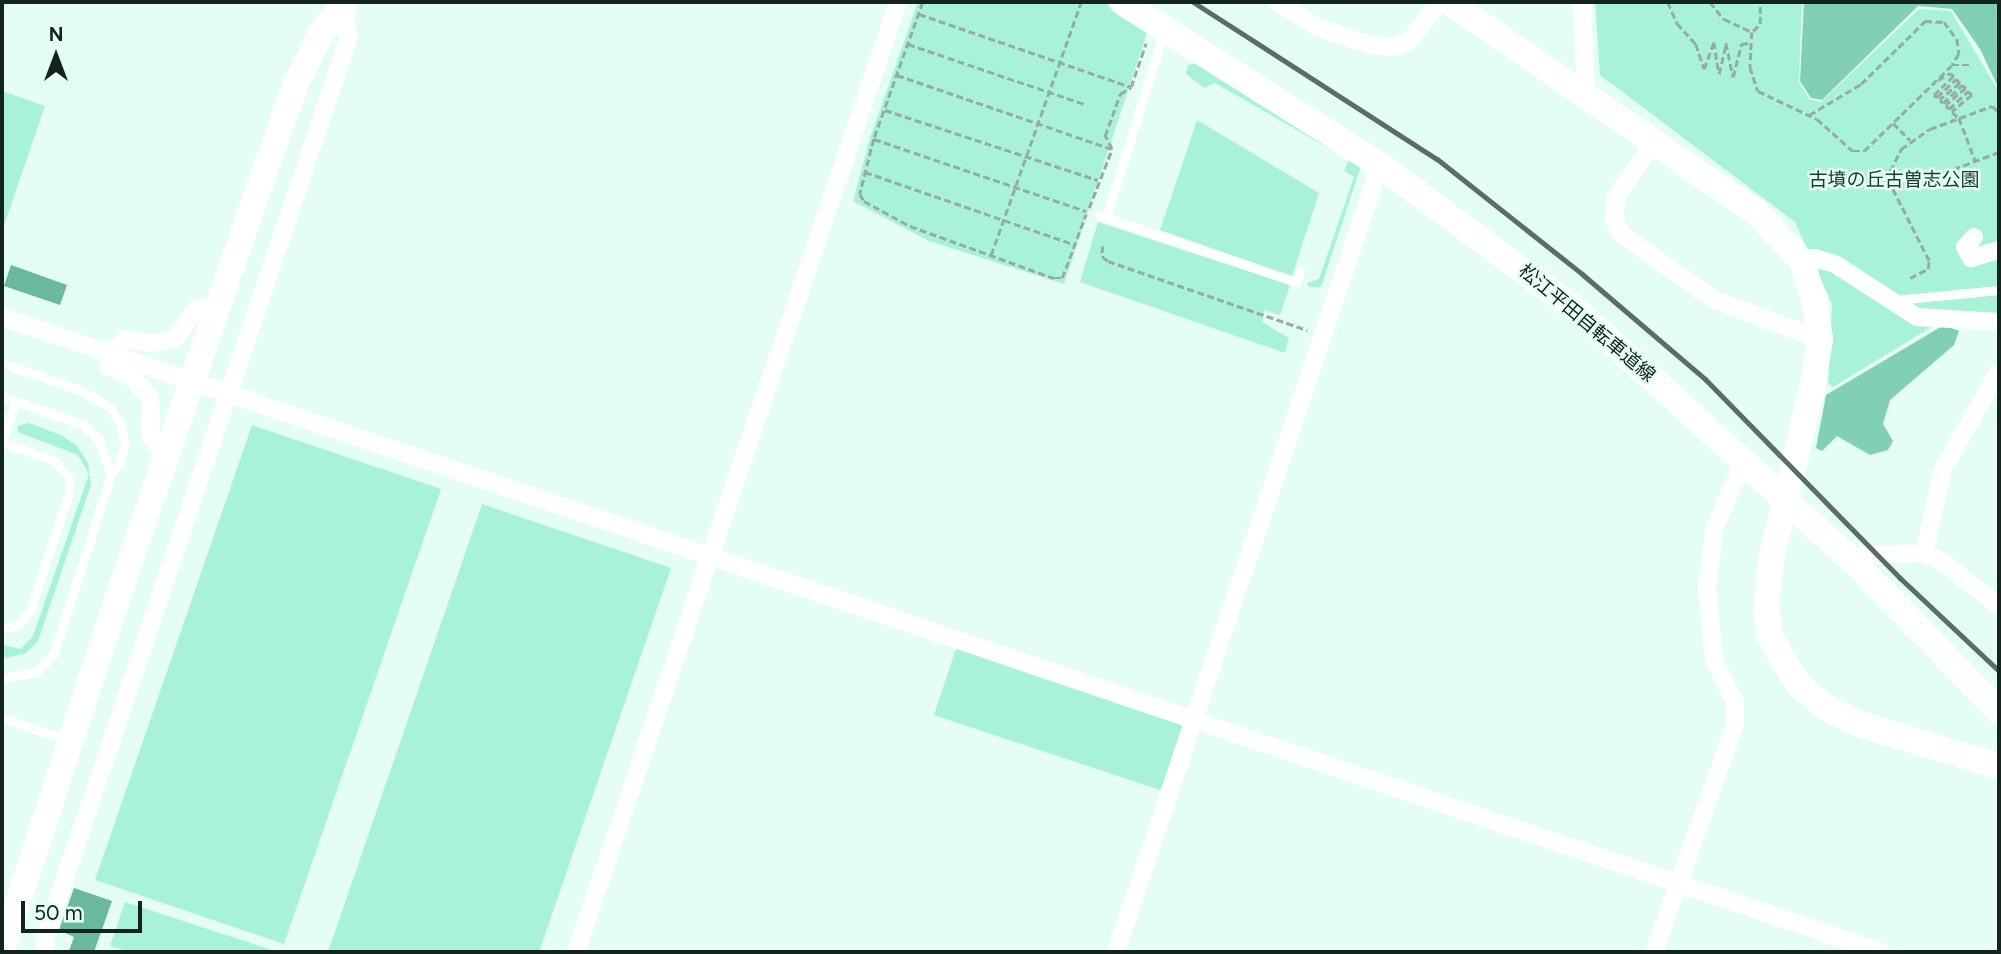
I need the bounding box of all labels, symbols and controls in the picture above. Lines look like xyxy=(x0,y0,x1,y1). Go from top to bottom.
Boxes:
north arrow xyxy=(21,21,91,91)
text: N xyxy=(49,23,63,46)
park label: 古墳の丘古曽志公園 xyxy=(1809,169,1979,191)
street label: 松江平田自転車道線 xyxy=(1514,259,1660,387)
scale bar xyxy=(24,888,145,932)
text: 50 m xyxy=(34,900,83,925)

